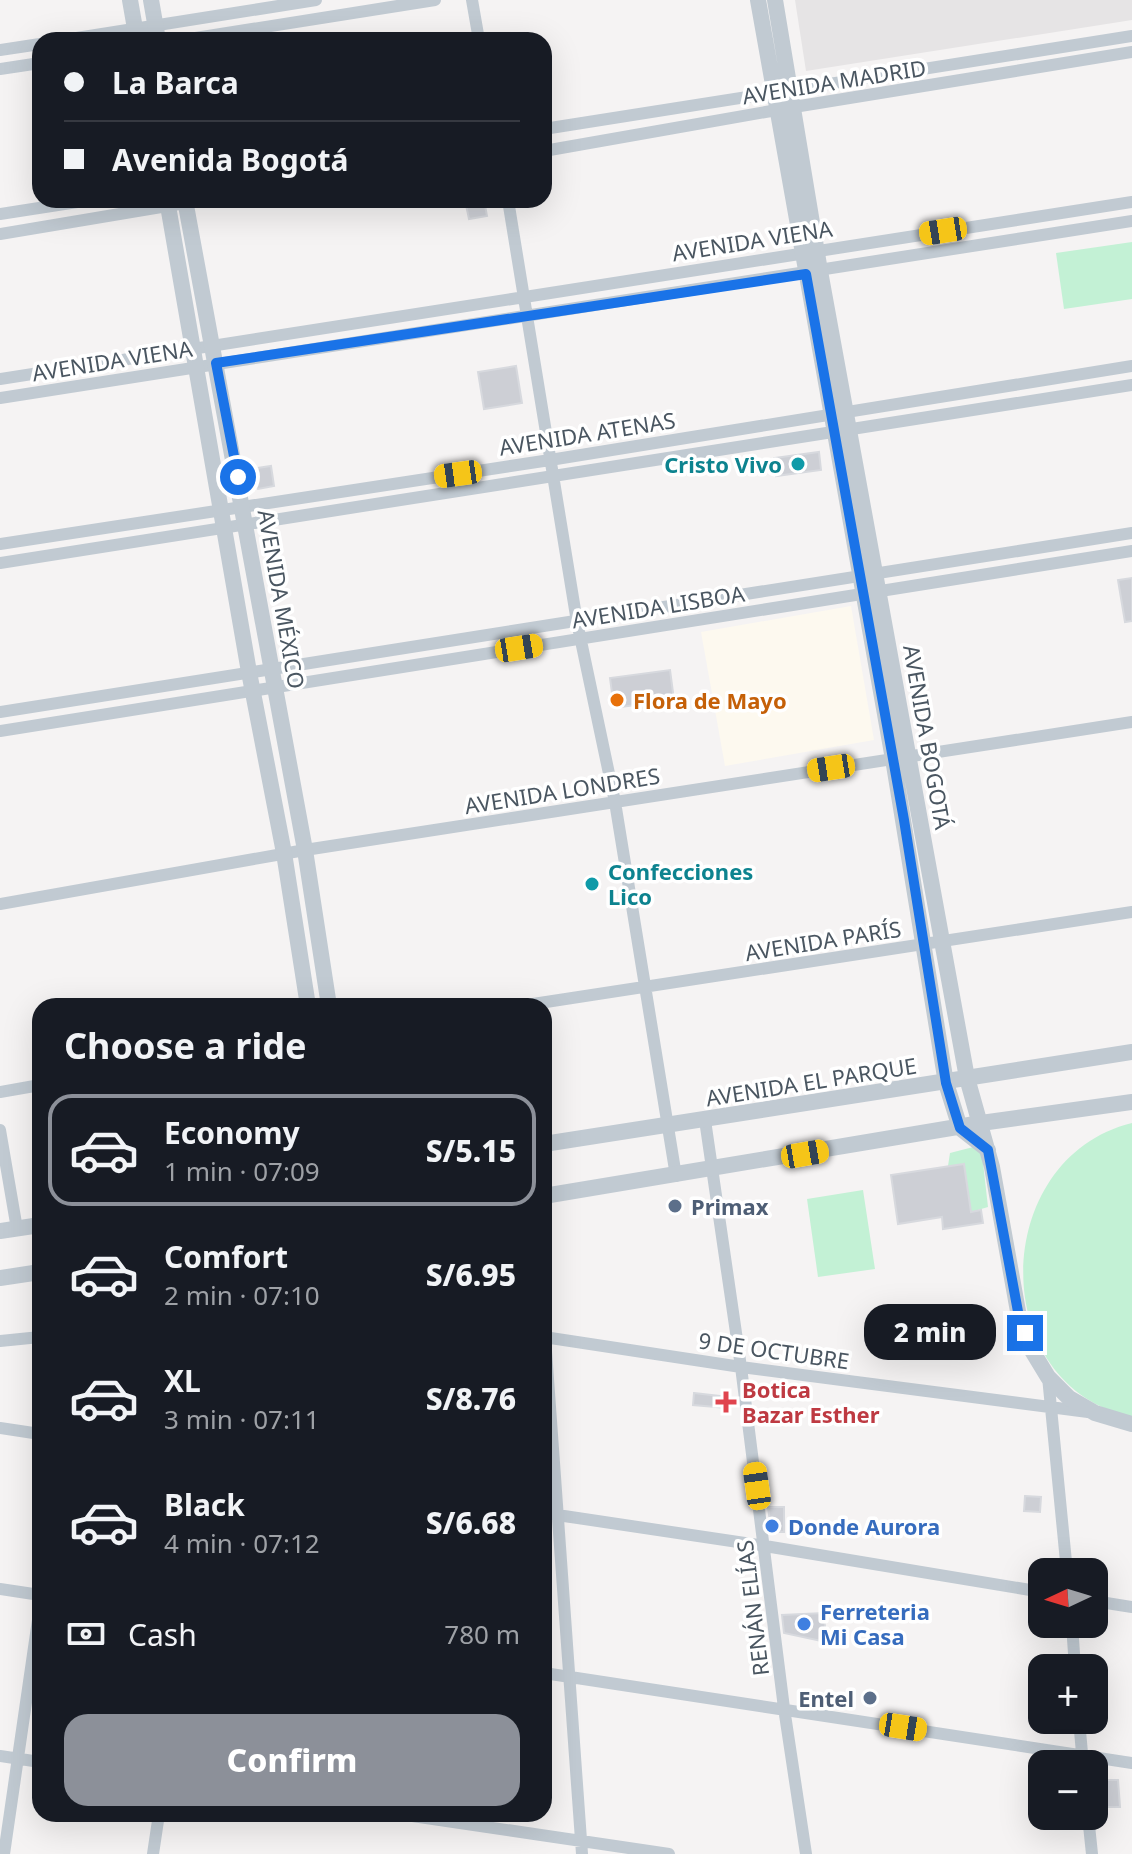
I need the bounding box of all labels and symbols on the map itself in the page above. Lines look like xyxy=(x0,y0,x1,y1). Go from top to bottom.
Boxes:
street label: AVENIDA MADRID xyxy=(740,52,928,110)
street label: AVENIDA VIENA xyxy=(670,212,835,267)
car xyxy=(917,215,969,247)
street label: AVENIDA VIENA xyxy=(30,332,195,387)
street label: AVENIDA ATENAS xyxy=(497,404,677,462)
place label: Cristo Vivo xyxy=(664,449,782,479)
marker: Cristo Vivo xyxy=(789,455,807,473)
route start xyxy=(220,459,256,495)
car xyxy=(433,459,483,489)
street label: AVENIDA MÉXICO xyxy=(251,507,313,691)
street label: AVENIDA LISBOA xyxy=(570,577,747,634)
car xyxy=(493,632,545,664)
street label: AVENIDA BOGOTÁ xyxy=(897,642,959,833)
place label: Flora de Mayo xyxy=(633,685,787,715)
marker: Flora de Mayo xyxy=(608,691,626,709)
car xyxy=(805,752,857,784)
street label: AVENIDA LONDRES xyxy=(462,760,662,820)
place label: Confecciones Lico xyxy=(608,856,753,911)
marker: Confecciones Lico xyxy=(583,875,601,893)
street label: AVENIDA PARÍS xyxy=(743,913,903,967)
street label: AVENIDA EL PARQUE xyxy=(703,1050,919,1112)
car xyxy=(779,1138,831,1170)
place label: Primax xyxy=(691,1191,769,1221)
marker: Primax xyxy=(666,1197,684,1215)
callout: 2 min xyxy=(865,1305,997,1361)
route end xyxy=(1007,1315,1043,1351)
street label: 9 DE OCTUBRE xyxy=(697,1325,851,1375)
place label: Botica Bazar Esther xyxy=(742,1374,880,1429)
marker: Botica Bazar Esther xyxy=(717,1393,735,1411)
car xyxy=(742,1461,772,1511)
place label: Donde Aurora xyxy=(788,1511,940,1541)
marker: Donde Aurora xyxy=(763,1517,781,1535)
street label: RENÁN ELÍAS xyxy=(729,1538,775,1678)
north arrow xyxy=(1028,1558,1108,1638)
place label: Ferreteria Mi Casa xyxy=(820,1596,930,1651)
marker: Ferreteria Mi Casa xyxy=(795,1615,813,1633)
place label: Entel xyxy=(798,1683,854,1713)
marker: Entel xyxy=(861,1689,879,1707)
car xyxy=(877,1711,929,1743)

